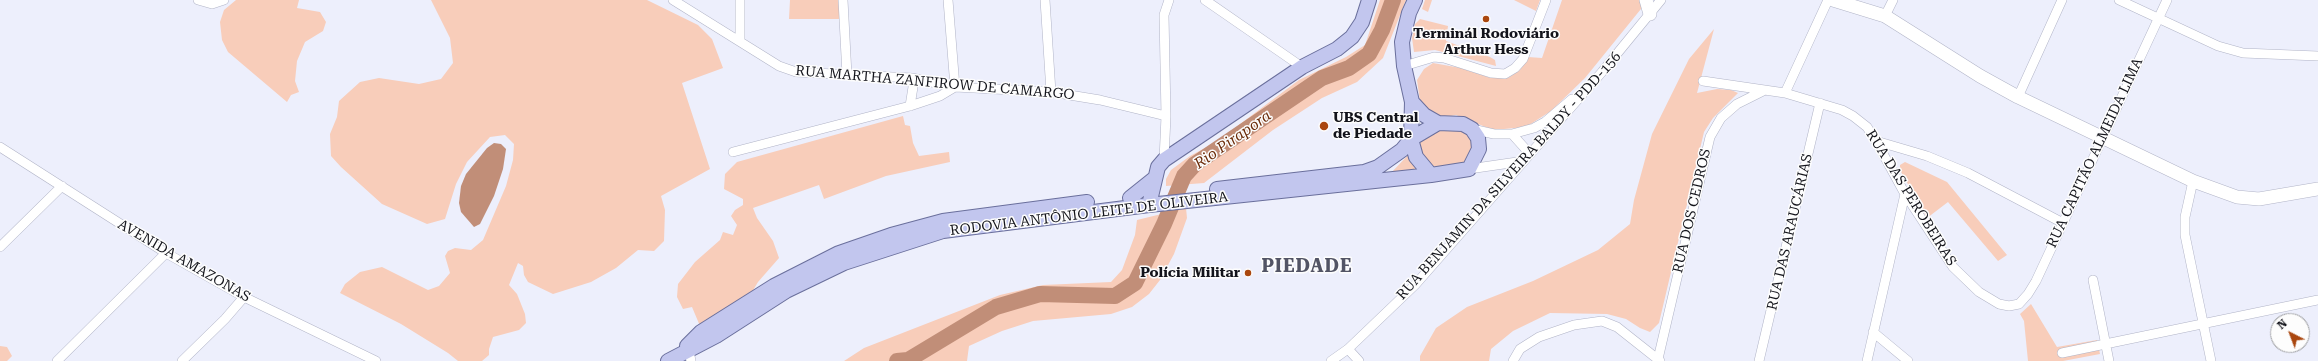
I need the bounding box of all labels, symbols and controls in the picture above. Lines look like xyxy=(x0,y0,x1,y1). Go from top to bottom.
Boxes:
marker: Terminál Rodoviário Arthur Hess xyxy=(1481,14,1491,24)
place label: Terminál Rodoviário Arthur Hess xyxy=(1413,26,1559,58)
street label: RUA BENJAMIN DA SILVEIRA BALDY - PDD-156 xyxy=(1393,49,1625,303)
street label: RUA CAPITÃO ALMEIDA LIMA xyxy=(2044,55,2146,251)
street label: RUA MARTHA ZANFIROW DE CAMARGO xyxy=(795,62,1075,104)
water label: Rio Pirapora xyxy=(1191,107,1275,173)
place label: UBS Central de Piedade xyxy=(1333,110,1418,142)
marker: UBS Central de Piedade xyxy=(1318,120,1330,132)
street label: RUA DAS PEROBEIRAS xyxy=(1862,127,1960,269)
street label: RUA DOS CEDROS xyxy=(1670,147,1714,275)
street label: RUA DAS ARAUCÁRIAS xyxy=(1764,152,1816,312)
street label: RODOVIA ANTÔNIO LEITE DE OLIVEIRA xyxy=(949,189,1229,239)
street label: AVENIDA AMAZONAS xyxy=(115,216,253,306)
district label: PIEDADE xyxy=(1261,256,1353,278)
place label: Polícia Militar xyxy=(1140,265,1240,281)
marker: Polícia Militar xyxy=(1243,268,1253,278)
north arrow xyxy=(2270,313,2310,353)
text: N xyxy=(2275,317,2290,332)

